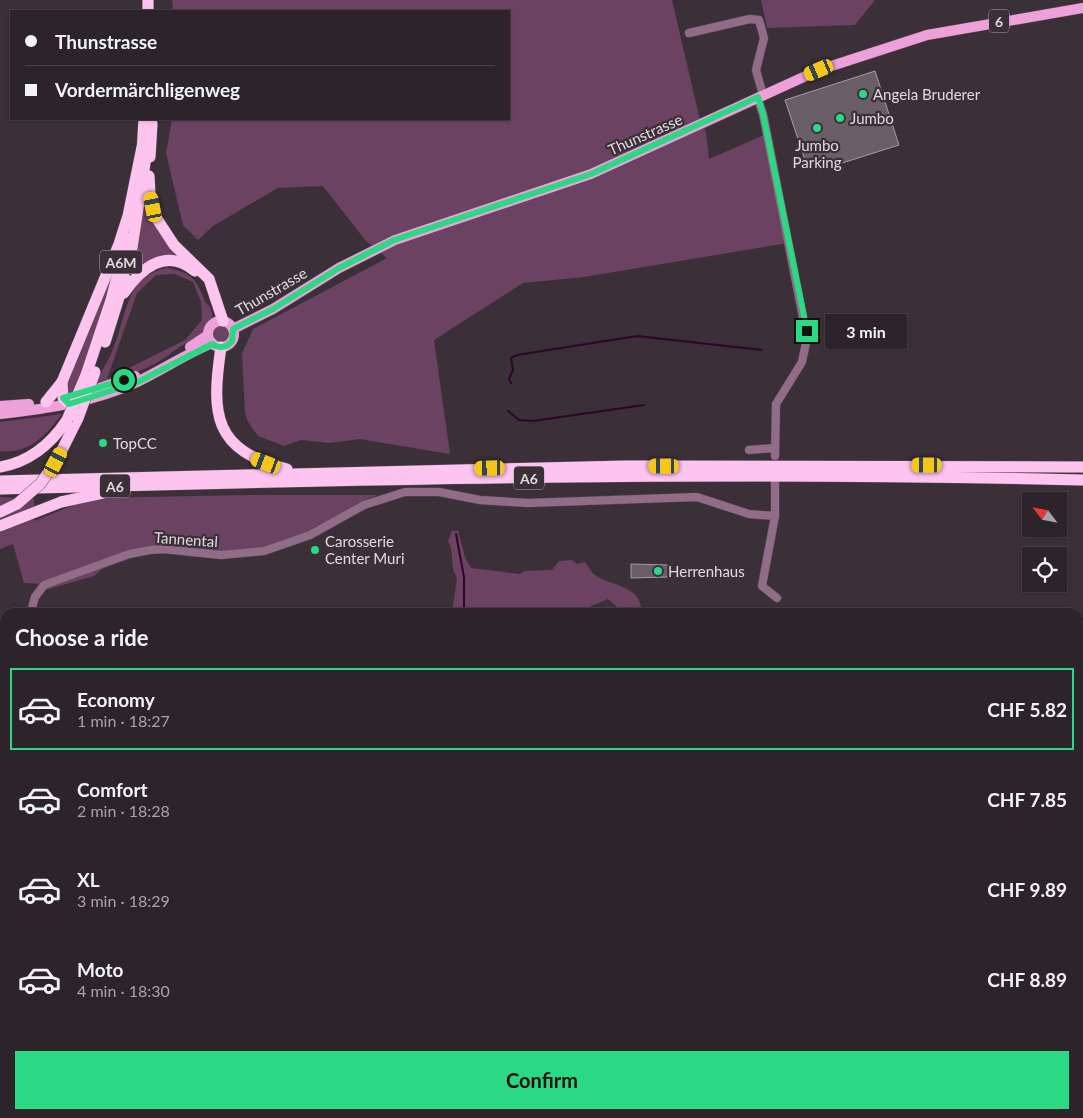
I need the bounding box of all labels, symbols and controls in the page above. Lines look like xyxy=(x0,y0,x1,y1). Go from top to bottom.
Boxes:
road number: 6 xyxy=(989,10,1009,32)
text: Thunstrasse xyxy=(55,30,157,53)
car xyxy=(802,57,835,83)
text: Vordermärchligenweg xyxy=(55,78,240,101)
place label: Angela Bruderer xyxy=(873,85,981,103)
marker: Angela Bruderer xyxy=(857,88,869,100)
place label: Jumbo xyxy=(850,109,894,127)
street label: Thunstrasse xyxy=(605,110,685,158)
marker: Jumbo xyxy=(834,112,846,124)
marker: Jumbo Parking xyxy=(811,122,823,134)
place label: Jumbo Parking xyxy=(792,136,842,171)
car xyxy=(142,191,163,223)
road number: A6M xyxy=(100,250,142,274)
street label: Thunstrasse xyxy=(232,263,310,319)
callout: 3 min xyxy=(824,314,907,348)
route end xyxy=(796,320,818,342)
text: 3 min xyxy=(846,322,886,341)
route start xyxy=(113,369,135,391)
place label: TopCC xyxy=(113,434,157,452)
marker: TopCC xyxy=(97,437,109,449)
car xyxy=(42,445,69,479)
car xyxy=(249,451,282,475)
car xyxy=(912,458,942,473)
car xyxy=(649,459,679,474)
car xyxy=(474,460,505,476)
road number: A6 xyxy=(514,466,544,489)
road number: A6 xyxy=(100,474,130,498)
north arrow xyxy=(1022,492,1068,538)
map controls xyxy=(1022,492,1067,592)
street label: Tannental xyxy=(153,528,219,550)
place label: Carosserie Center Muri xyxy=(325,532,405,567)
marker: Carosserie Center Muri xyxy=(309,544,321,556)
button: locate xyxy=(1022,547,1067,592)
place label: Herrenhaus xyxy=(668,562,745,580)
marker: Herrenhaus xyxy=(652,565,664,577)
text: Choose a ride xyxy=(15,624,149,651)
icon: car xyxy=(17,687,62,732)
text: Economy xyxy=(77,688,155,711)
text: CHF 5.82 xyxy=(987,698,1067,721)
text: 1 min · 18:27 xyxy=(77,711,170,730)
icon: car xyxy=(17,777,62,822)
text: Comfort xyxy=(77,778,148,801)
text: CHF 7.85 xyxy=(987,788,1067,811)
text: 2 min · 18:28 xyxy=(77,801,170,820)
icon: car xyxy=(17,867,62,912)
text: XL xyxy=(77,868,100,891)
text: CHF 9.89 xyxy=(987,878,1067,901)
text: 3 min · 18:29 xyxy=(77,891,170,910)
icon: car xyxy=(17,957,62,1002)
text: Moto xyxy=(77,958,123,981)
text: CHF 8.89 xyxy=(987,968,1067,991)
text: 4 min · 18:30 xyxy=(77,981,170,1000)
button: Confirm xyxy=(15,1051,1069,1109)

